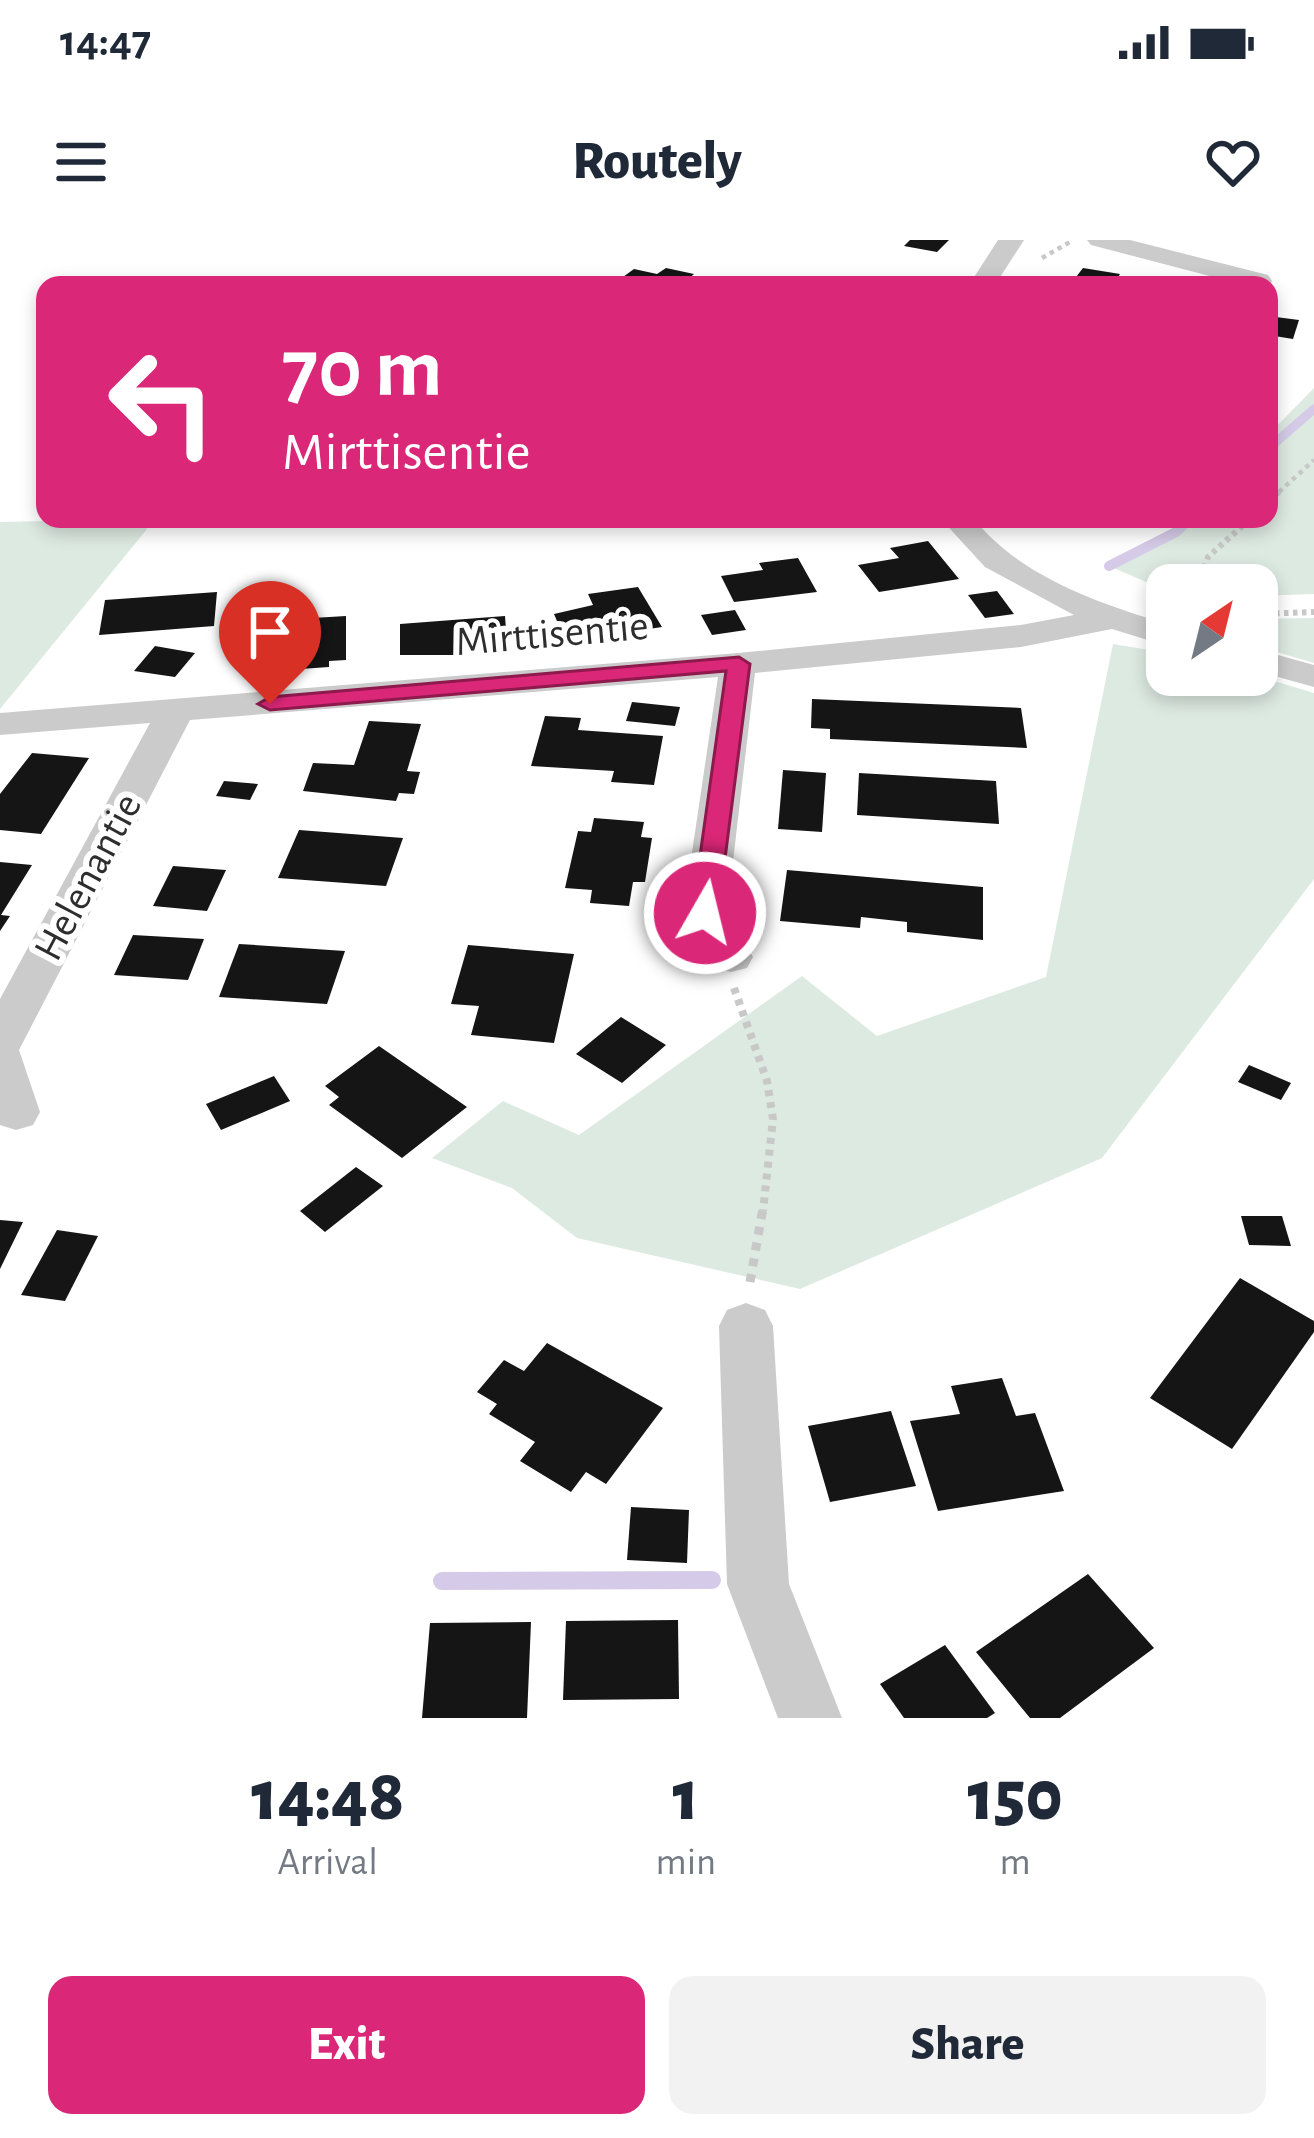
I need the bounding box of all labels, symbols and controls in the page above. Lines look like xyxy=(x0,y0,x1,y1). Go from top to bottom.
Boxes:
text: 14:47 xyxy=(60,19,151,64)
icon: menu xyxy=(48,129,114,195)
icon: heart xyxy=(1200,129,1266,195)
text: Routely xyxy=(572,135,742,189)
icon: left xyxy=(84,324,240,480)
text: 70 m xyxy=(282,328,443,412)
text: Mirttisentie xyxy=(282,426,531,480)
north arrow xyxy=(1146,564,1278,696)
map controls xyxy=(1146,564,1278,696)
pin xyxy=(219,581,321,704)
icon: arrive xyxy=(237,599,303,665)
street label: Mirttisentie xyxy=(454,605,650,663)
street label: Helenantie xyxy=(27,787,149,967)
position arrow xyxy=(642,850,768,976)
text: 14:48 xyxy=(251,1761,404,1833)
text: 1 xyxy=(673,1761,699,1833)
text: 150 xyxy=(967,1761,1063,1833)
text: Arrival xyxy=(278,1843,378,1882)
text: min xyxy=(655,1843,716,1882)
text: m xyxy=(1000,1843,1031,1882)
button: Exit xyxy=(48,1976,645,2114)
button: Share xyxy=(669,1976,1266,2114)

